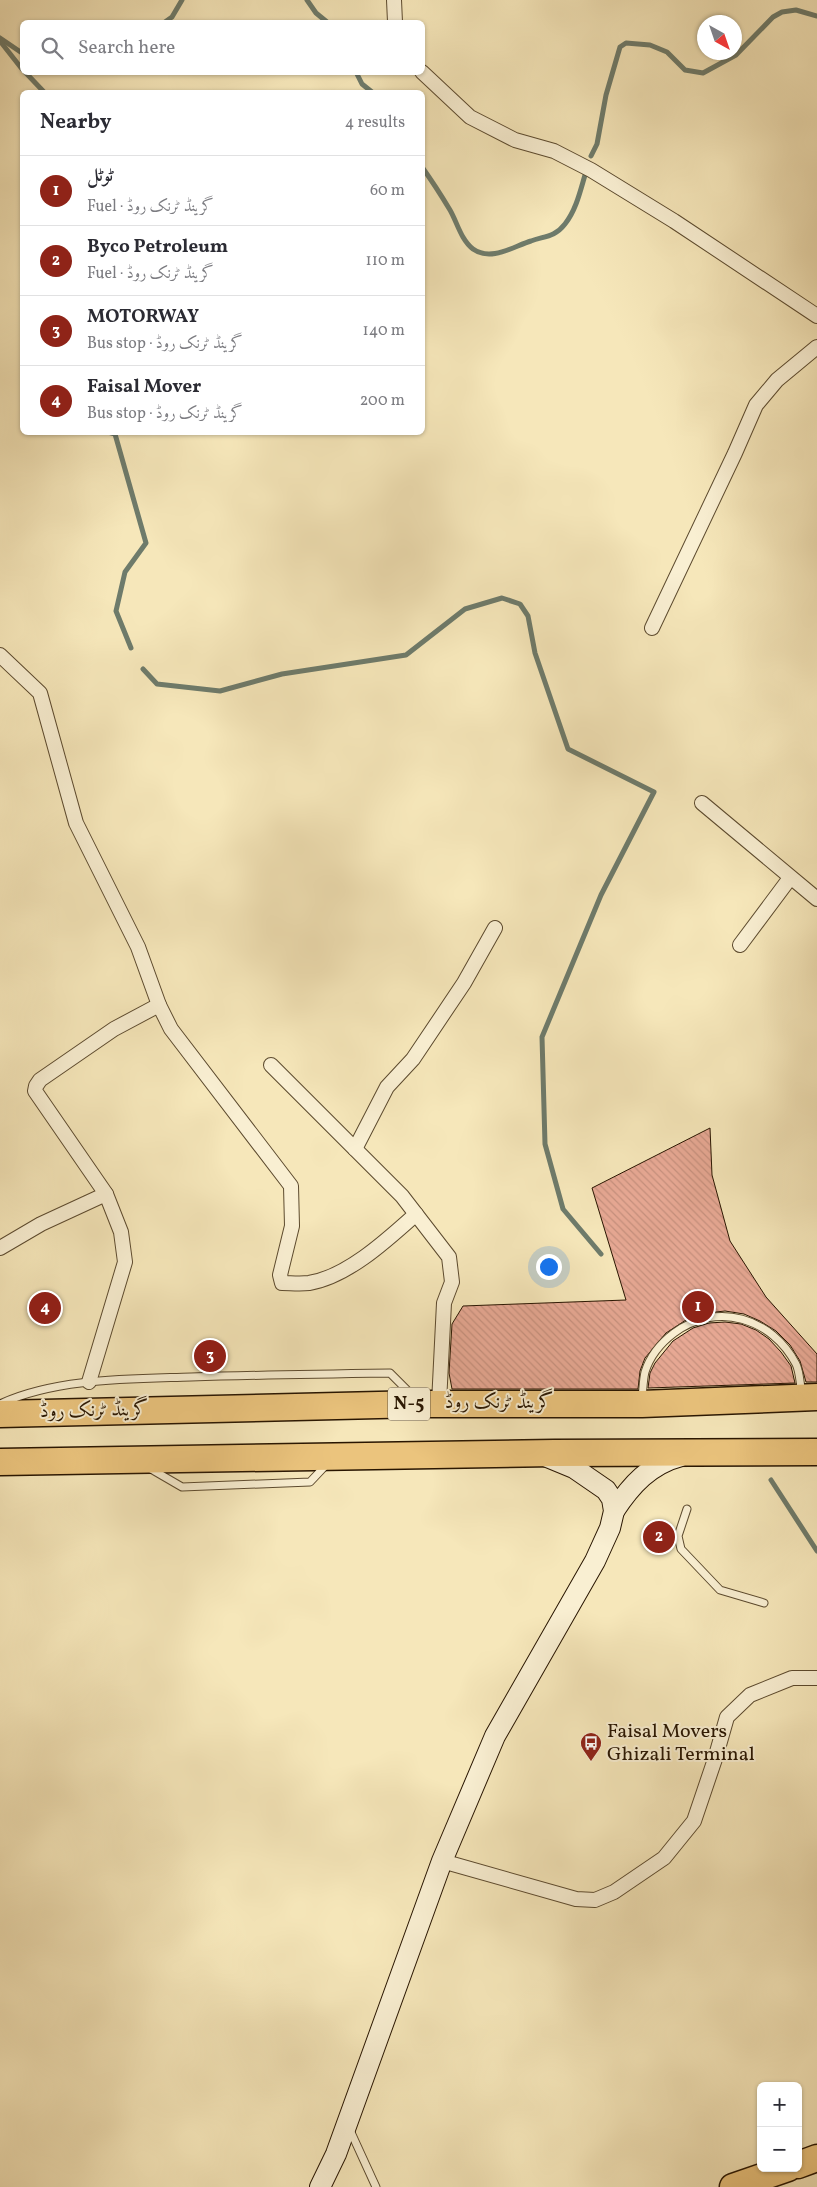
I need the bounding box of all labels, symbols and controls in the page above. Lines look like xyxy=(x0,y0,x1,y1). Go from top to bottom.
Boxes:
north arrow xyxy=(697,15,742,60)
search box xyxy=(20,20,425,75)
icon: search xyxy=(38,34,66,62)
text: Search here xyxy=(78,35,175,61)
text: Nearby xyxy=(40,108,111,137)
text: 4 results xyxy=(345,112,405,134)
text: ٹوٹل xyxy=(87,163,113,189)
text: 1 xyxy=(53,180,59,202)
text: 60 m xyxy=(370,180,405,202)
text: Fuel · گرینڈ ٹرنک روڈ xyxy=(87,196,214,218)
text: Byco Petroleum xyxy=(87,234,228,260)
text: 2 xyxy=(52,250,60,272)
text: 110 m xyxy=(366,250,405,272)
text: Fuel · گرینڈ ٹرنک روڈ xyxy=(87,263,214,285)
text: MOTORWAY xyxy=(87,304,199,330)
text: 3 xyxy=(52,320,60,342)
text: 140 m xyxy=(363,320,405,342)
text: Bus stop · گرینڈ ٹرنک روڈ xyxy=(87,333,243,355)
text: Faisal Mover xyxy=(87,374,201,400)
text: 4 xyxy=(51,390,61,412)
text: 200 m xyxy=(360,390,405,412)
text: Bus stop · گرینڈ ٹرنک روڈ xyxy=(87,403,243,425)
your location xyxy=(536,1254,562,1280)
pin: 1 xyxy=(682,1288,714,1326)
pin: 4 xyxy=(29,1289,61,1327)
pin: 3 xyxy=(194,1337,226,1375)
road number: N-5 xyxy=(388,1388,430,1420)
street label: گرینڈ ٹرنک روڈ xyxy=(445,1388,553,1417)
street label: گرینڈ ٹرنک روڈ xyxy=(39,1395,149,1426)
pin: 2 xyxy=(643,1518,675,1556)
place label: Faisal Movers Ghizali Terminal xyxy=(607,1718,755,1769)
bus stop icon: Faisal Movers Ghizali Terminal xyxy=(579,1731,603,1762)
map controls xyxy=(757,2082,802,2172)
button: + xyxy=(757,2082,802,2127)
button: − xyxy=(757,2127,802,2172)

